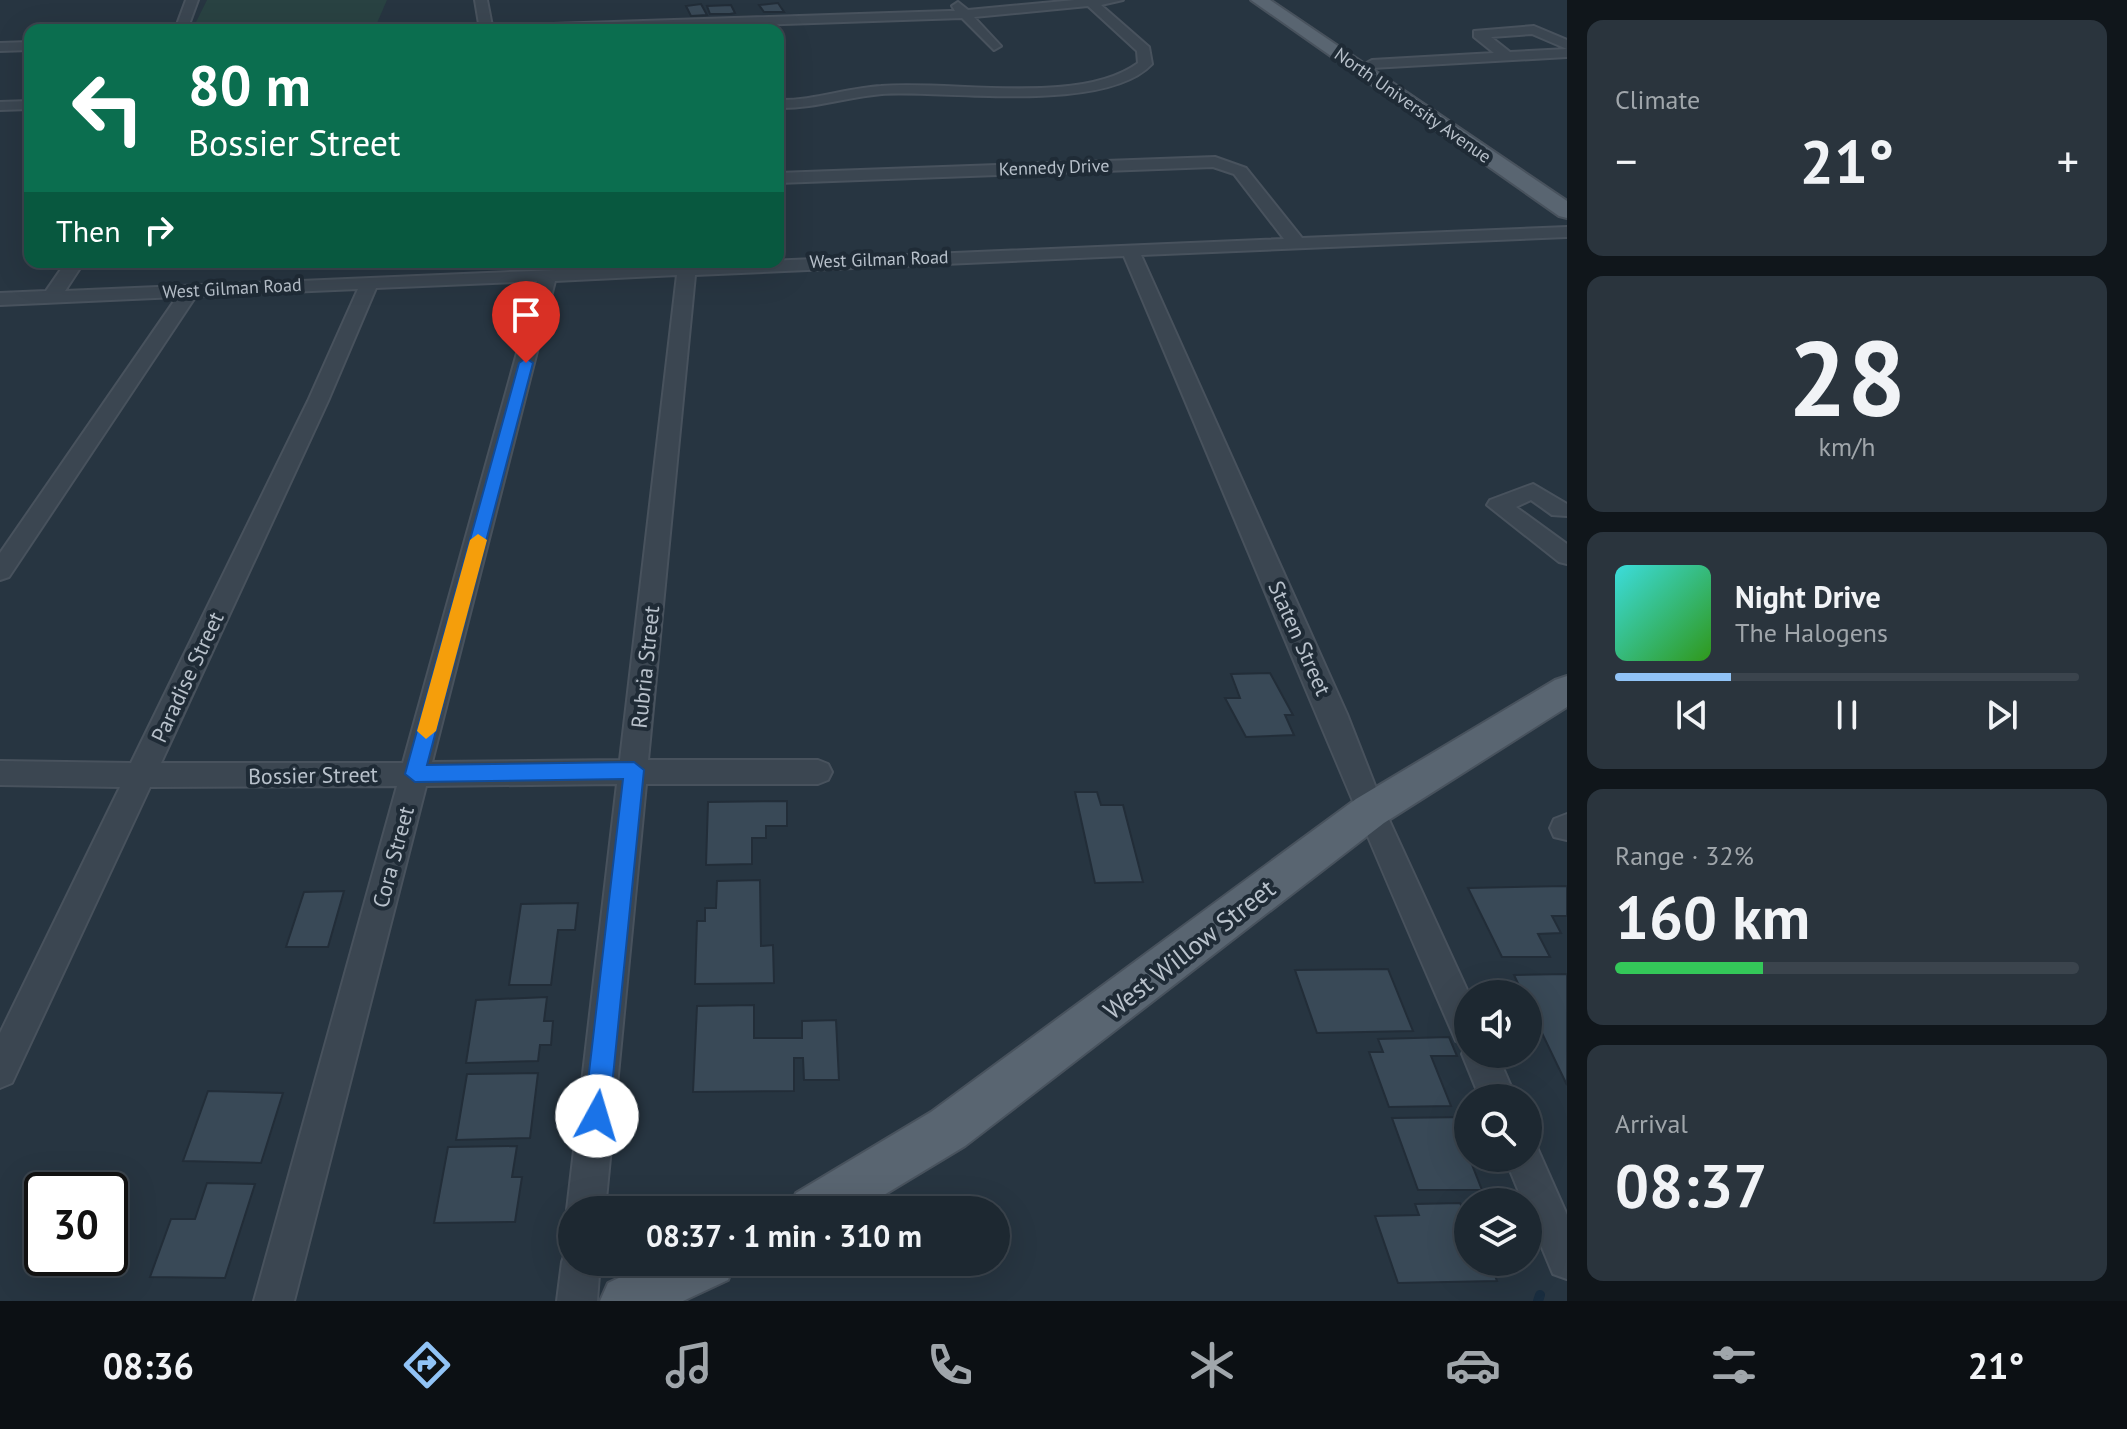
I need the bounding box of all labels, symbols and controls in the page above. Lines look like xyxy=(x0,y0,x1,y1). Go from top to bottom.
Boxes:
street label: North University Avenue xyxy=(1330,42,1496,168)
text: 80 m xyxy=(188,49,311,121)
icon: left xyxy=(56,56,160,160)
text: Climate xyxy=(1615,83,1700,116)
text: Bossier Street xyxy=(188,119,400,166)
text: 21° xyxy=(1800,122,1894,200)
text: − xyxy=(1615,132,1637,189)
text: + xyxy=(2057,132,2079,189)
street label: Kennedy Drive xyxy=(998,154,1110,180)
icon: right xyxy=(137,208,181,252)
text: Then xyxy=(56,211,121,250)
street label: West Gilman Road xyxy=(809,245,949,273)
street label: West Gilman Road xyxy=(162,273,302,303)
pin xyxy=(492,281,560,363)
icon: arrive xyxy=(504,293,548,337)
text: 28 xyxy=(1788,310,1906,445)
text: km/h xyxy=(1819,430,1876,463)
street label: Staten Street xyxy=(1262,576,1338,700)
text: Night Drive xyxy=(1735,577,1881,616)
street label: Rubria Street xyxy=(625,604,665,730)
street label: Paradise Street xyxy=(145,607,230,747)
text: The Halogens xyxy=(1735,616,1888,649)
icon: previous xyxy=(1670,693,1714,737)
icon: pause xyxy=(1825,693,1869,737)
icon: next xyxy=(1980,693,2024,737)
street label: Bossier Street xyxy=(248,760,379,790)
street label: Cora Street xyxy=(366,803,420,911)
text: Range · 32% xyxy=(1615,839,1754,872)
street label: West Willow Street xyxy=(1096,872,1282,1026)
text: 160 km xyxy=(1615,878,1810,956)
map controls xyxy=(1454,980,1542,1276)
button: sound xyxy=(1454,980,1542,1068)
position arrow xyxy=(555,1074,639,1158)
button: search xyxy=(1454,1084,1542,1172)
text: Arrival xyxy=(1615,1107,1688,1140)
text: 08:37 xyxy=(1615,1146,1767,1224)
speed limit sign: 30 xyxy=(24,1172,128,1276)
button: layers xyxy=(1454,1188,1542,1276)
text: 08:37 · 1 min · 310 m xyxy=(646,1216,922,1255)
icon: directions xyxy=(399,1337,455,1393)
icon: music xyxy=(661,1337,717,1393)
icon: phone xyxy=(922,1337,978,1393)
icon: climate xyxy=(1184,1337,1240,1393)
icon: car xyxy=(1445,1337,1501,1393)
icon: filters xyxy=(1706,1337,1762,1393)
text: 08:36 xyxy=(103,1342,194,1389)
text: 21° xyxy=(1968,1342,2024,1389)

